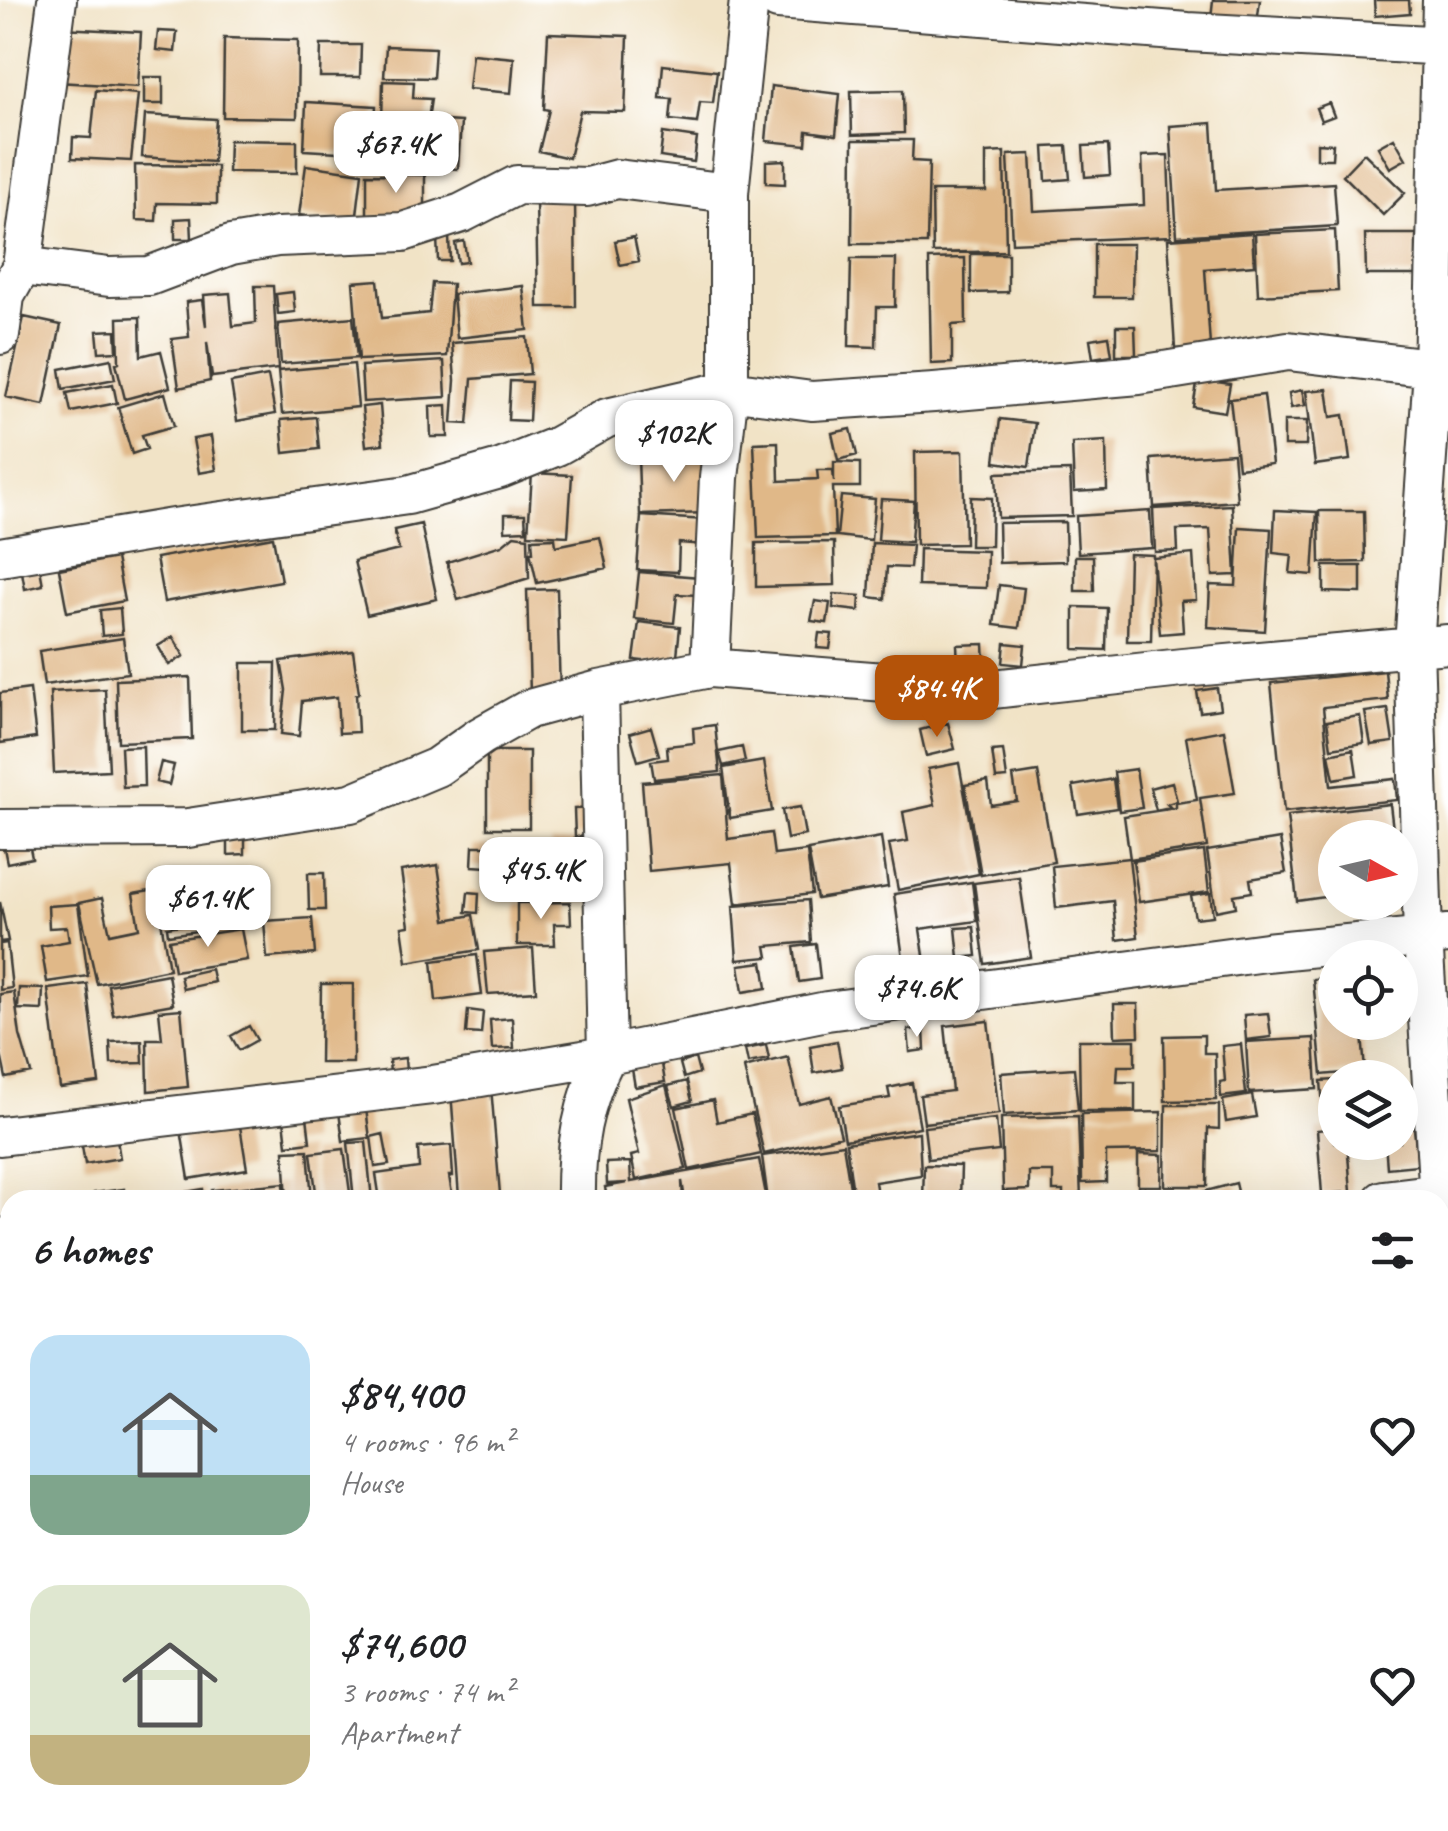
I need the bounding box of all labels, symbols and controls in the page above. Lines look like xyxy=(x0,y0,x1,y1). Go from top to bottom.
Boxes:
pin: $67.4K xyxy=(315,111,477,196)
text: $67.4K xyxy=(356,123,436,164)
pin: $102K xyxy=(604,400,744,485)
text: $102K xyxy=(637,412,711,453)
pin: $84.4K xyxy=(856,655,1018,740)
text: $84.4K xyxy=(897,667,977,708)
north arrow xyxy=(1318,820,1418,920)
map controls xyxy=(1318,820,1418,1160)
pin: $45.4K xyxy=(460,837,622,922)
text: $45.4K xyxy=(501,849,581,890)
pin: $61.4K xyxy=(127,865,289,950)
text: $61.4K xyxy=(168,877,248,918)
button: locate xyxy=(1318,940,1418,1040)
pin: $74.6K xyxy=(836,955,998,1040)
text: $74.6K xyxy=(877,967,957,1008)
button: layers xyxy=(1318,1060,1418,1160)
icon: filters xyxy=(1365,1223,1420,1278)
text: 6 homes xyxy=(30,1224,149,1277)
text: $84,400 xyxy=(340,1368,462,1421)
icon: home xyxy=(110,1375,230,1495)
icon: heart xyxy=(1365,1408,1420,1463)
text: 4 rooms · 96 m² xyxy=(340,1421,513,1462)
text: House xyxy=(340,1462,402,1503)
text: $74,600 xyxy=(340,1618,462,1671)
icon: home xyxy=(110,1625,230,1745)
icon: heart xyxy=(1365,1658,1420,1713)
text: 3 rooms · 74 m² xyxy=(340,1671,513,1712)
text: Apartment xyxy=(340,1712,458,1753)

